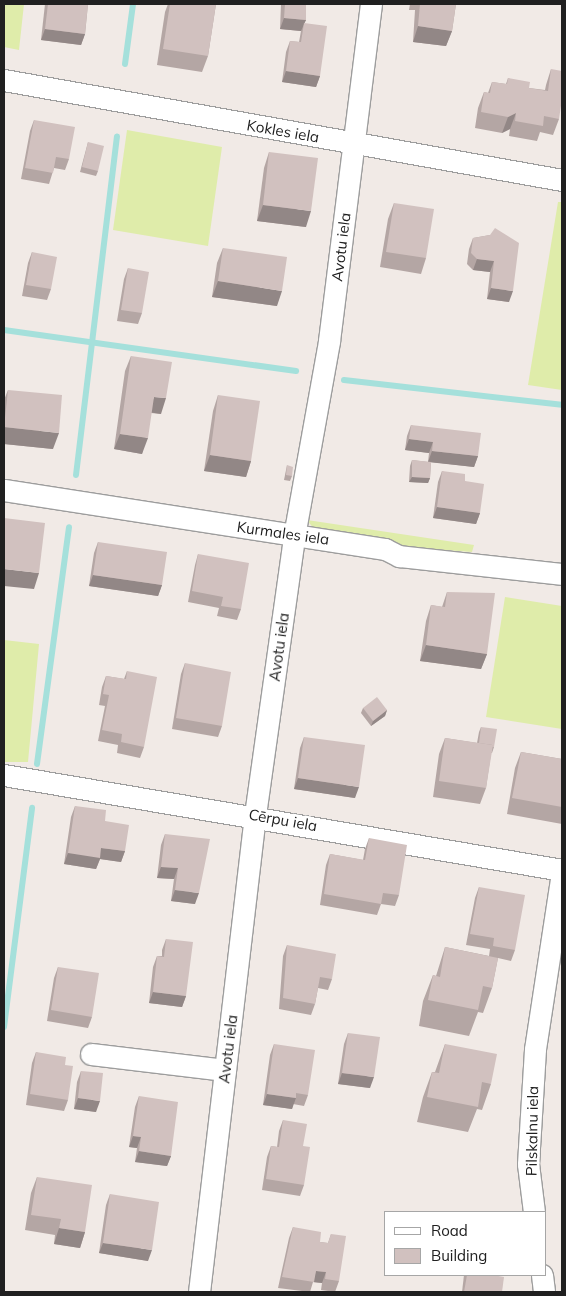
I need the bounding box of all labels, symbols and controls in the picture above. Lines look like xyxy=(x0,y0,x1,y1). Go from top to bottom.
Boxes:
street label: Kokles iela xyxy=(245,116,321,146)
street label: Avotu iela xyxy=(328,212,354,282)
street label: Kurmales iela xyxy=(236,518,330,548)
street label: Avotu iela xyxy=(265,612,293,682)
street label: Cērpu iela xyxy=(247,805,319,835)
street label: Avotu iela xyxy=(215,1014,241,1084)
street label: Pilskalnu iela xyxy=(522,1086,542,1176)
legend xyxy=(384,1211,546,1276)
text: Road xyxy=(431,1221,468,1240)
text: Building xyxy=(431,1246,487,1265)

